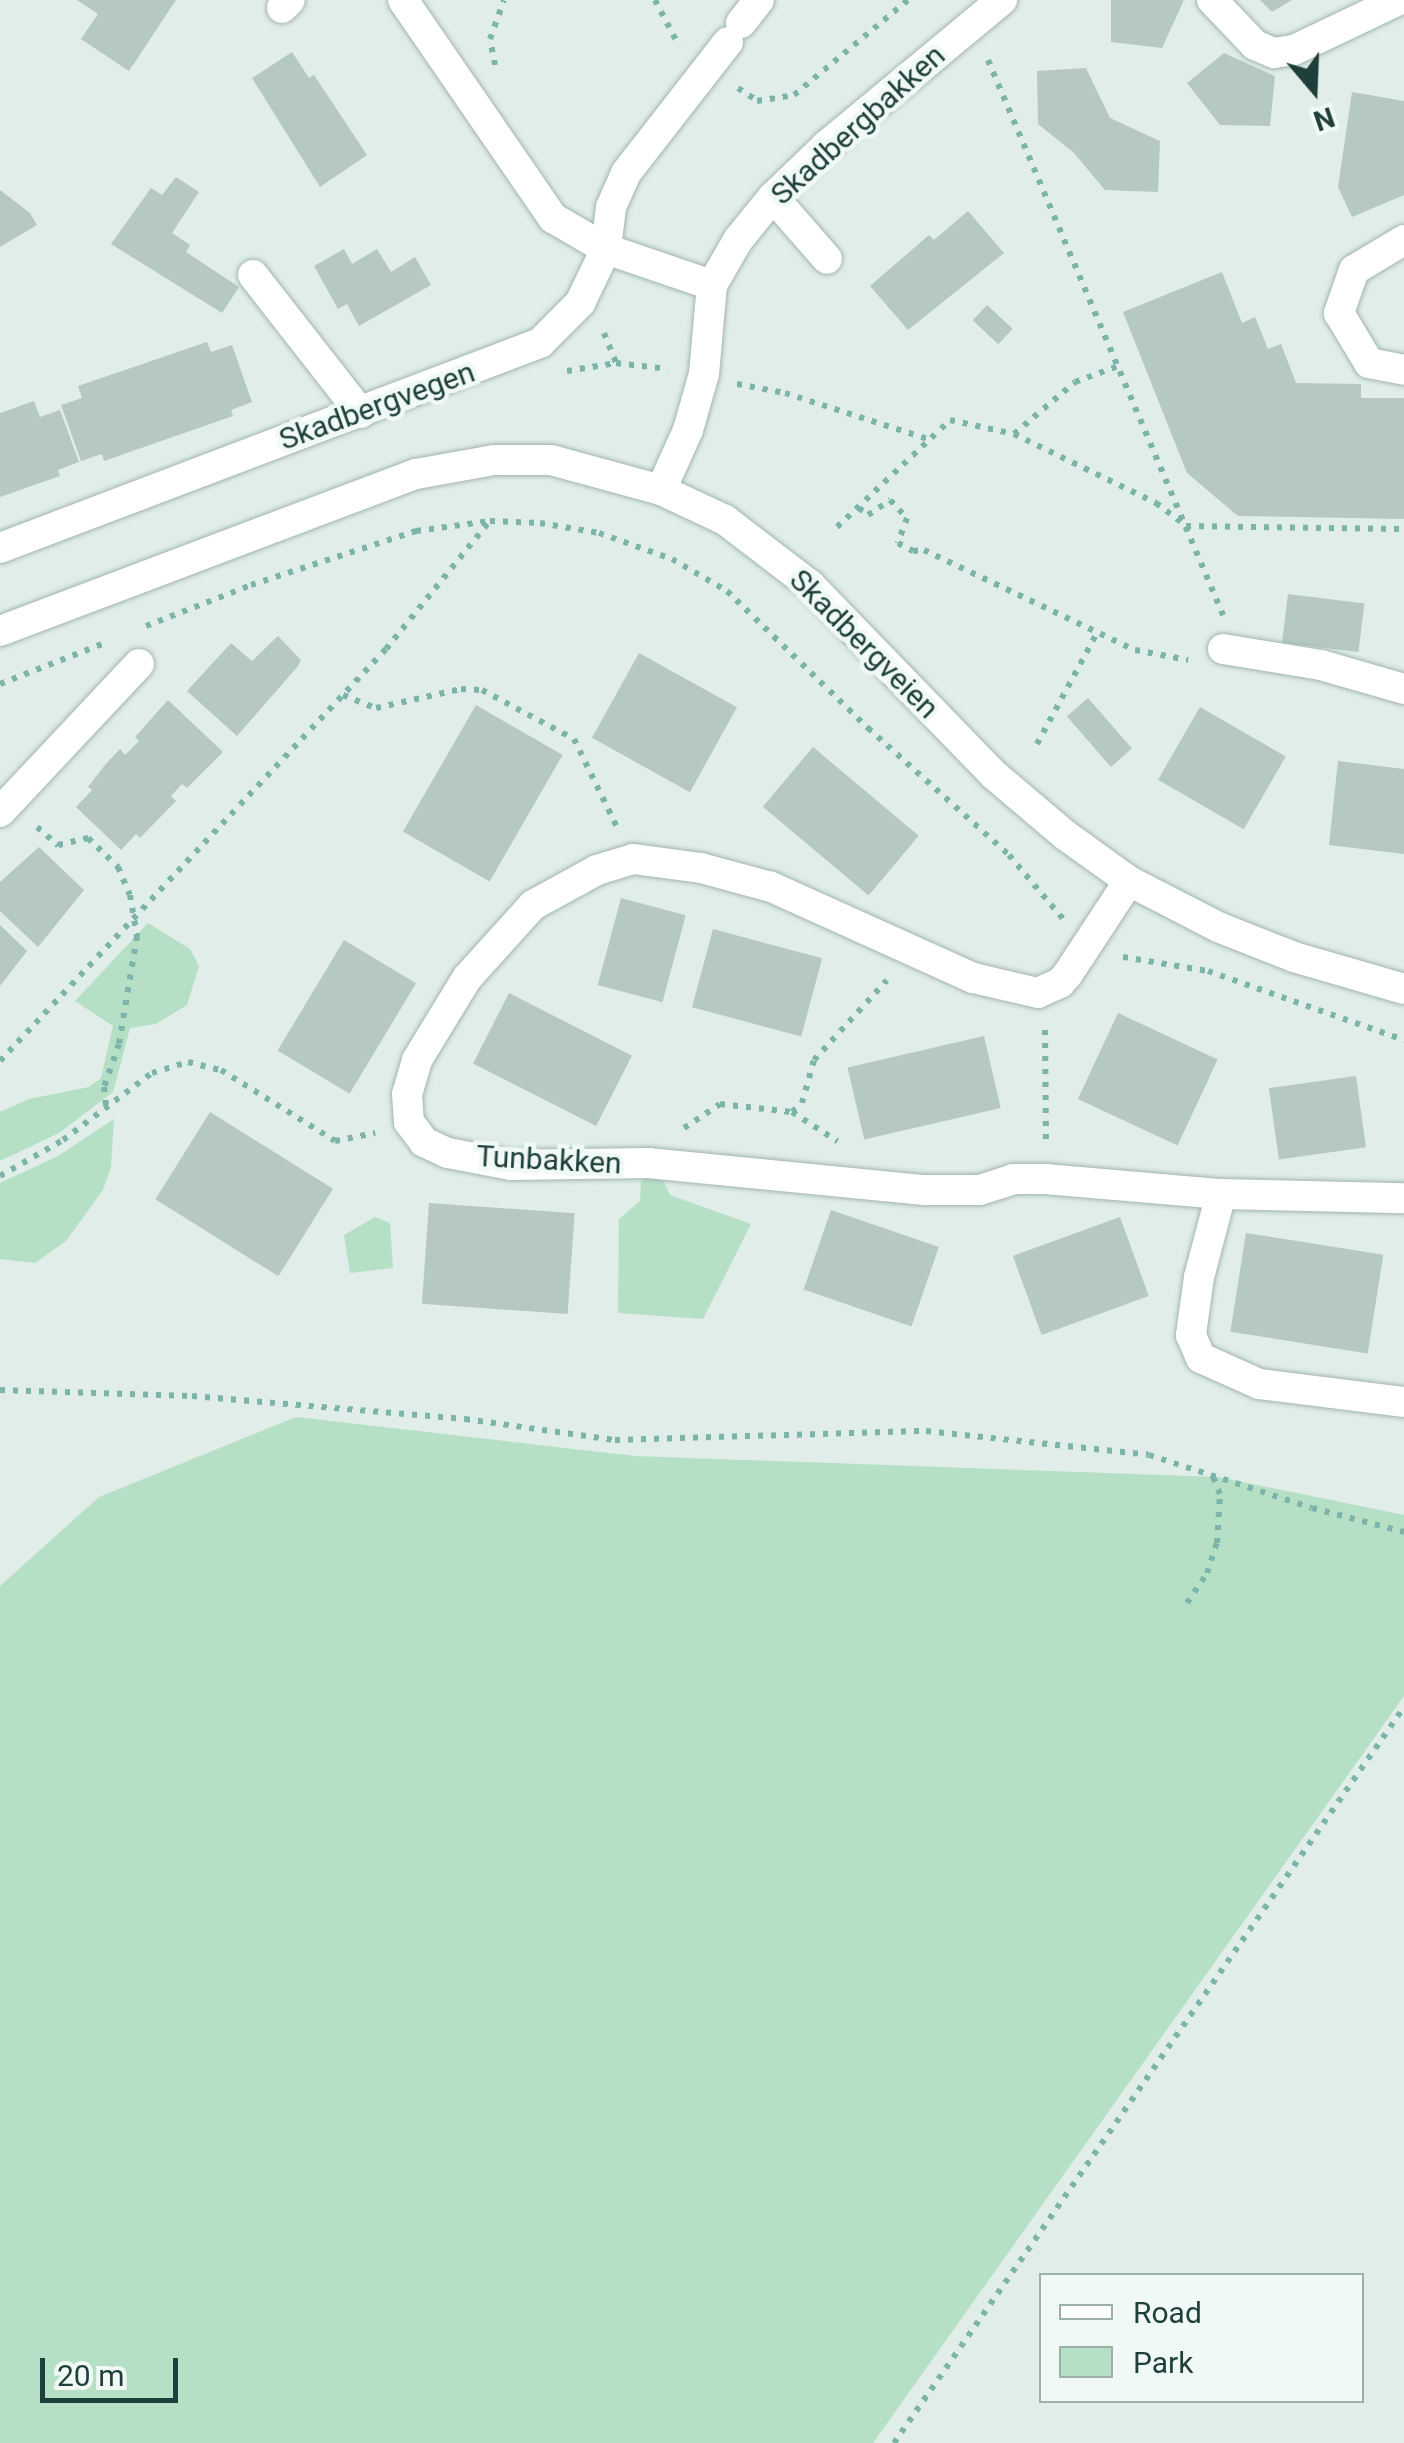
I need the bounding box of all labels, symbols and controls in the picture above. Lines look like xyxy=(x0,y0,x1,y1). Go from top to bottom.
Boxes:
street label: Skadbergbakken xyxy=(764,38,952,212)
north arrow xyxy=(1264,40,1364,140)
text: N xyxy=(1309,100,1339,138)
street label: Skadbergvegen xyxy=(274,354,480,458)
street label: Skadbergveien xyxy=(782,562,946,726)
street label: Tunbakken xyxy=(475,1138,623,1182)
legend xyxy=(1039,2273,1364,2403)
text: Road xyxy=(1133,2295,1202,2330)
scale bar xyxy=(45,2338,182,2400)
text: Park xyxy=(1133,2345,1193,2380)
text: 20 m xyxy=(57,2358,124,2393)

